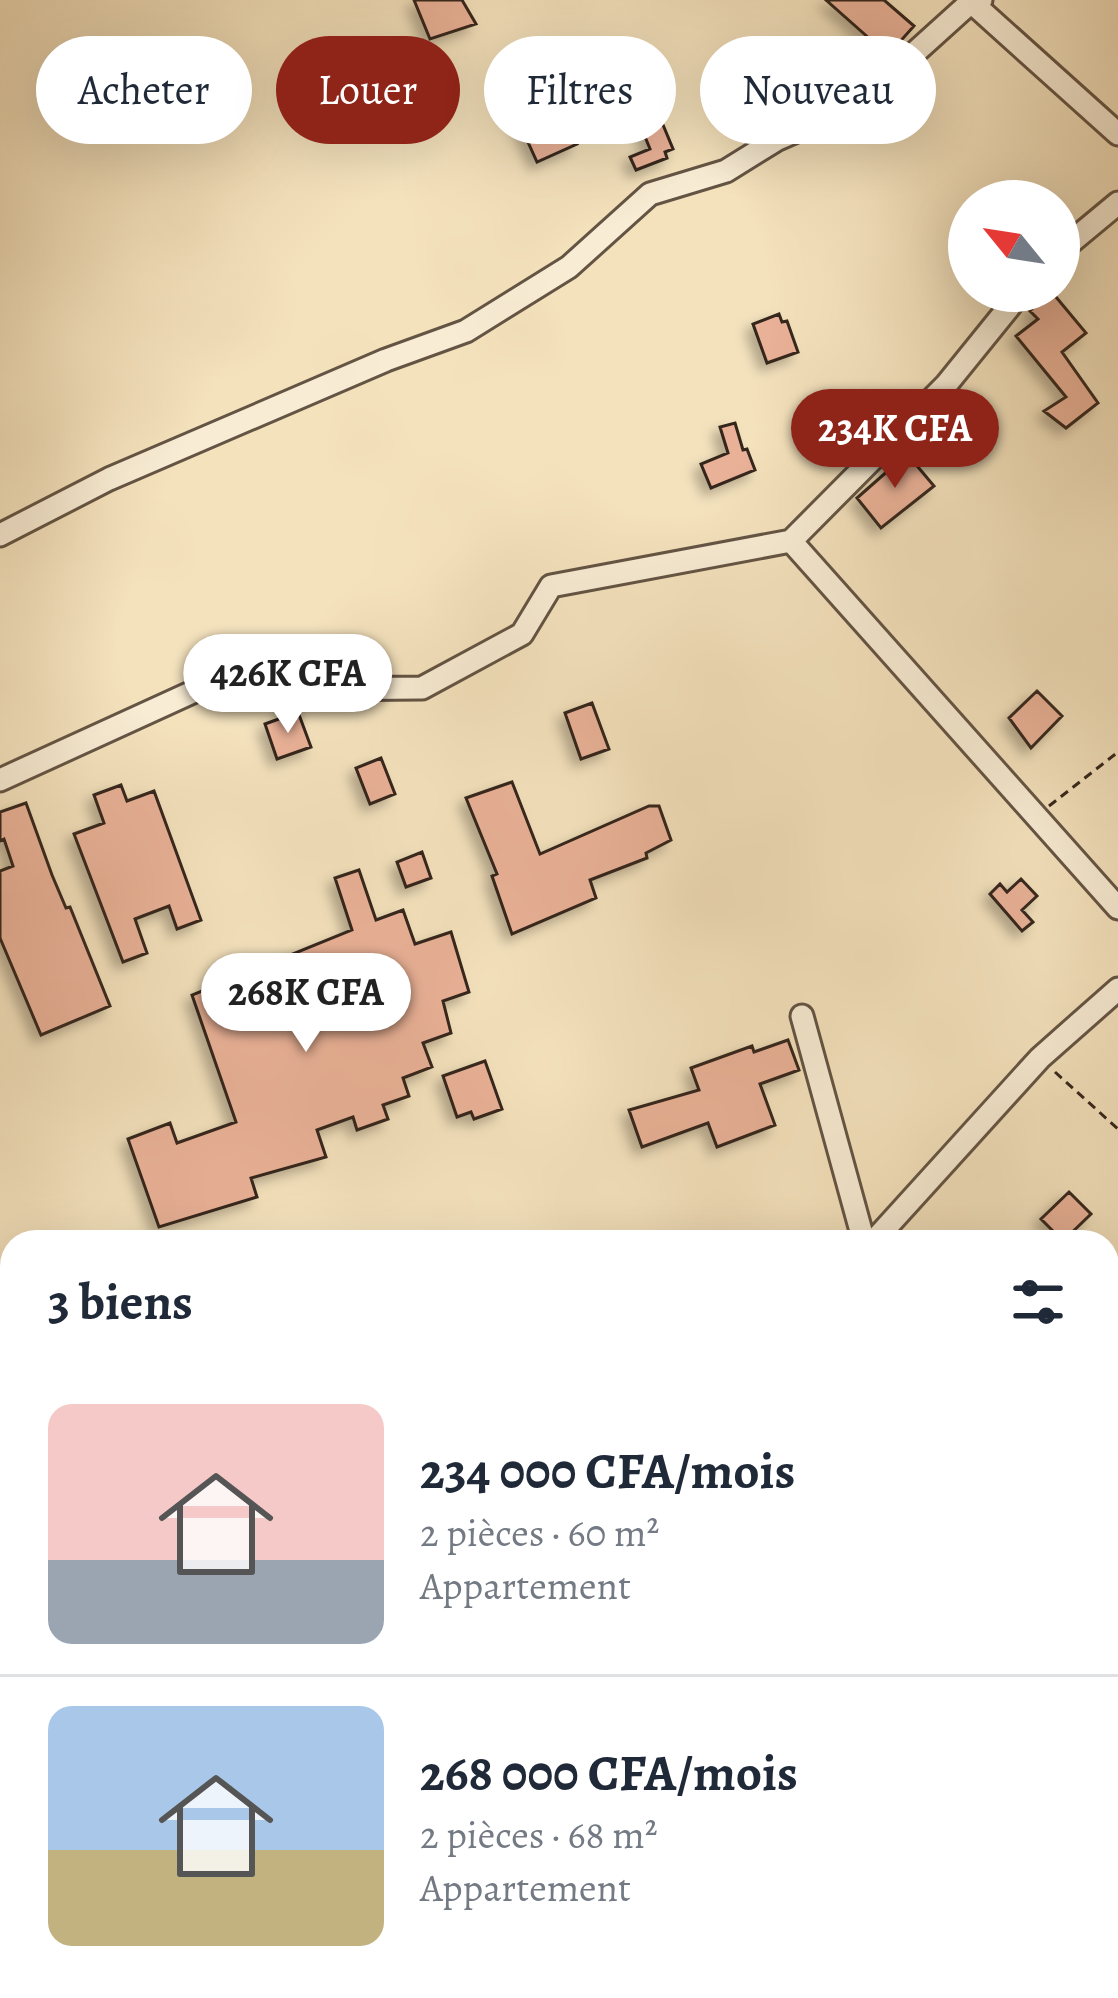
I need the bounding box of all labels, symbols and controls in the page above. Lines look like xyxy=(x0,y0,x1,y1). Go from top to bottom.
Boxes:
chip: Acheter xyxy=(36,36,252,144)
chip: Louer xyxy=(276,36,460,144)
chip: Filtres xyxy=(484,36,676,144)
chip: Nouveau xyxy=(700,36,936,144)
north arrow xyxy=(948,180,1080,312)
map controls xyxy=(948,180,1080,312)
pin: 234K CFA xyxy=(771,389,1019,491)
text: 234K CFA xyxy=(818,401,972,454)
pin: 426K CFA xyxy=(164,634,412,736)
text: 426K CFA xyxy=(210,646,366,699)
pin: 268K CFA xyxy=(182,953,430,1055)
text: 268K CFA xyxy=(228,965,384,1018)
text: 3 biens xyxy=(48,1267,193,1337)
icon: filters xyxy=(1005,1269,1071,1335)
text: 234 000 CFA/mois xyxy=(420,1436,795,1506)
icon: home xyxy=(144,1452,288,1596)
text: 2 pièces · 60 m² xyxy=(420,1506,659,1559)
text: Appartement xyxy=(420,1559,631,1612)
text: 268 000 CFA/mois xyxy=(420,1738,798,1808)
icon: home xyxy=(144,1754,288,1898)
text: 2 pièces · 68 m² xyxy=(420,1808,658,1861)
text: Appartement xyxy=(420,1861,631,1914)

